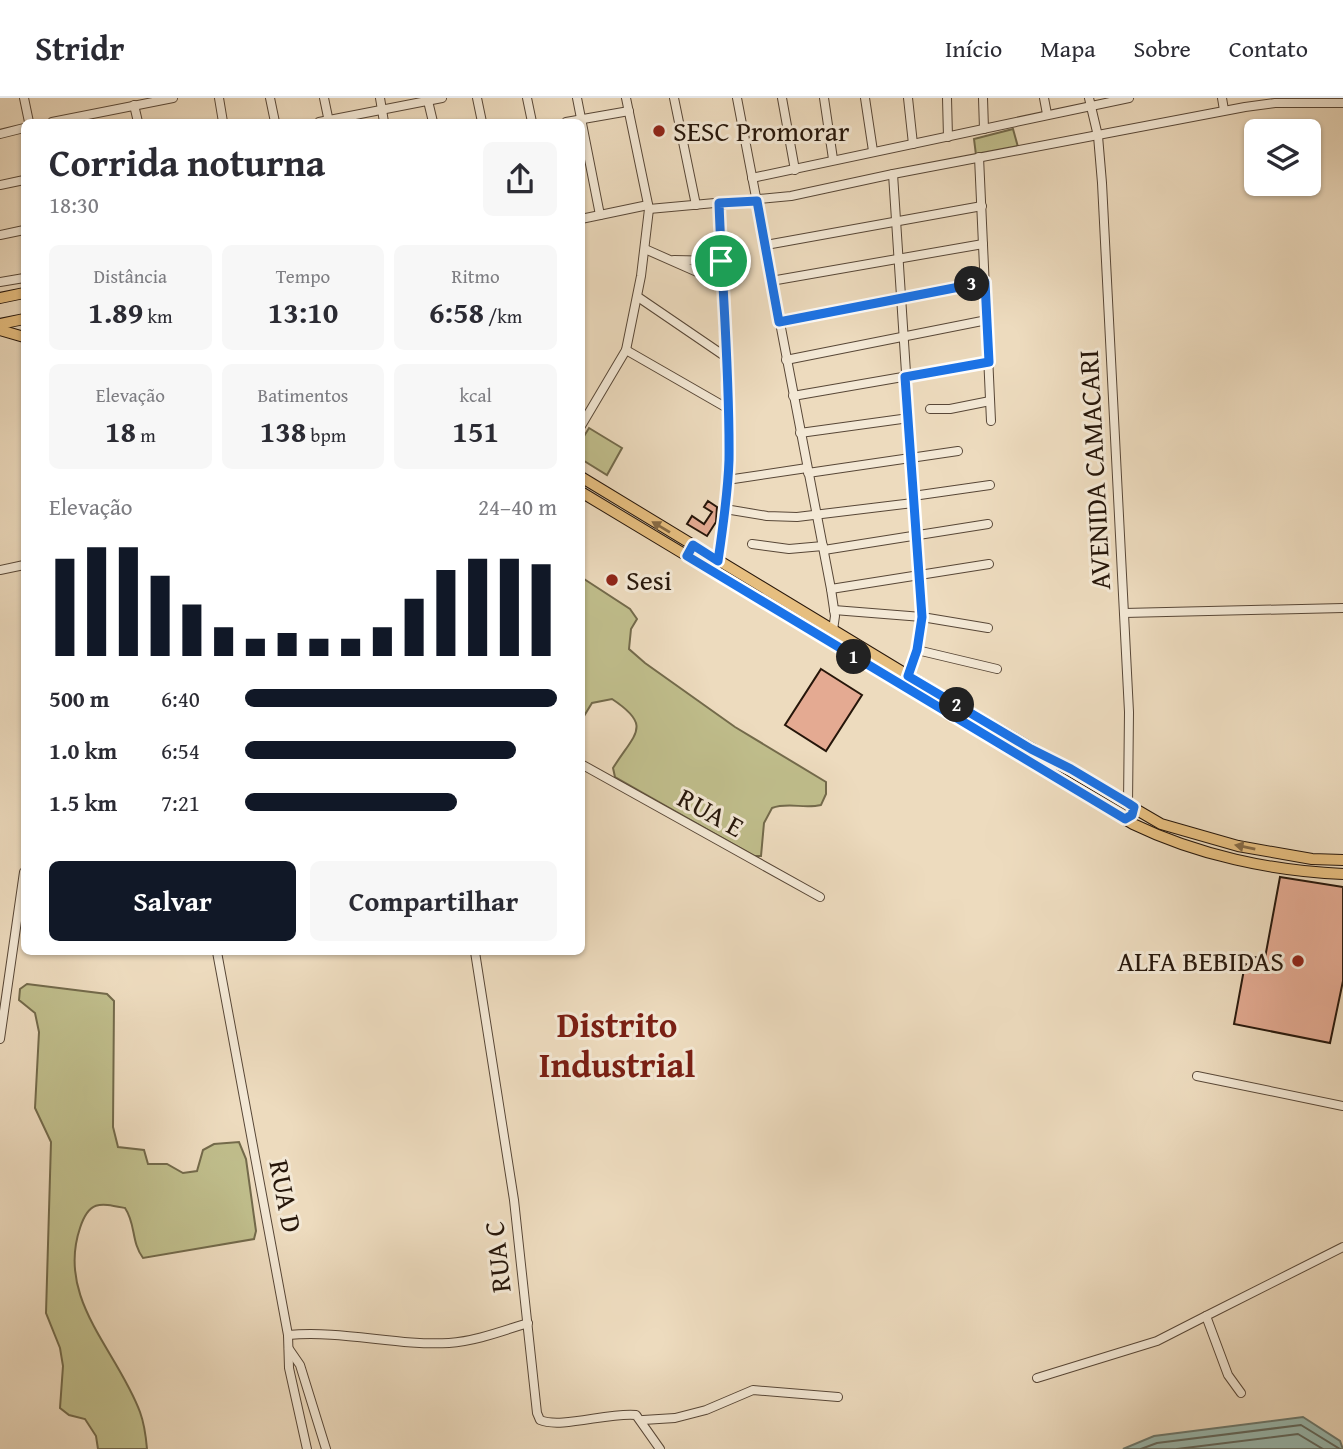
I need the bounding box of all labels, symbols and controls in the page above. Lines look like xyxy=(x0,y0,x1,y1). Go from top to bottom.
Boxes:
text: Stridr xyxy=(35,24,124,72)
text: Início xyxy=(945,31,1002,66)
text: Mapa xyxy=(1040,31,1096,66)
text: Sobre xyxy=(1134,31,1191,66)
text: Contato xyxy=(1229,31,1308,66)
place label: SESC Promorar xyxy=(673,110,850,151)
map controls xyxy=(1244,119,1321,196)
button: layers xyxy=(1244,119,1321,196)
marker: SESC Promorar xyxy=(651,123,667,139)
text: Corrida noturna xyxy=(49,134,325,190)
button: share xyxy=(483,142,557,216)
text: 18:30 xyxy=(49,188,99,221)
pin xyxy=(691,231,751,291)
icon: arrive xyxy=(702,242,740,280)
text: Distância xyxy=(94,262,167,290)
text: Tempo xyxy=(276,262,330,290)
text: Ritmo xyxy=(452,262,500,290)
pin: 3 xyxy=(954,266,990,302)
text: 3 xyxy=(967,269,976,297)
text: 1.89 xyxy=(88,290,143,334)
text: 13:10 xyxy=(268,290,338,334)
text: 6:58 xyxy=(429,290,484,334)
text: km xyxy=(143,302,173,330)
text: /km xyxy=(484,302,522,330)
street label: AVENIDA CAMACARI xyxy=(1067,349,1120,591)
text: Elevação xyxy=(96,381,165,409)
text: Batimentos xyxy=(258,381,348,409)
text: kcal xyxy=(459,381,492,409)
text: 18 xyxy=(105,409,136,453)
text: 138 xyxy=(260,409,306,453)
text: 151 xyxy=(452,409,499,453)
text: m xyxy=(136,421,156,449)
text: bpm xyxy=(306,421,346,449)
text: Elevação xyxy=(49,490,133,523)
text: 24–40 m xyxy=(478,490,557,523)
one-way arrow xyxy=(652,520,671,533)
place label: Sesi xyxy=(626,559,672,600)
marker: Sesi xyxy=(604,572,620,588)
pin: 1 xyxy=(836,640,872,674)
text: 1 xyxy=(849,642,858,670)
text: 500 m xyxy=(49,682,110,715)
text: 6:40 xyxy=(161,682,200,715)
pin: 2 xyxy=(940,688,974,722)
text: 2 xyxy=(952,690,961,718)
text: 1.0 km xyxy=(49,734,117,767)
text: 6:54 xyxy=(161,734,200,767)
street label: RUA E xyxy=(670,777,752,847)
text: 1.5 km xyxy=(49,786,117,819)
text: 7:21 xyxy=(161,786,200,819)
one-way arrow xyxy=(1234,842,1256,853)
button: Salvar xyxy=(49,861,296,941)
button: Compartilhar xyxy=(310,861,557,941)
place label: ALFA BEBIDAS xyxy=(1117,940,1284,981)
marker: ALFA BEBIDAS xyxy=(1290,953,1306,969)
district label: Distrito Industrial xyxy=(539,999,695,1090)
street label: RUA D xyxy=(259,1156,314,1236)
street label: RUA C xyxy=(472,1219,521,1295)

